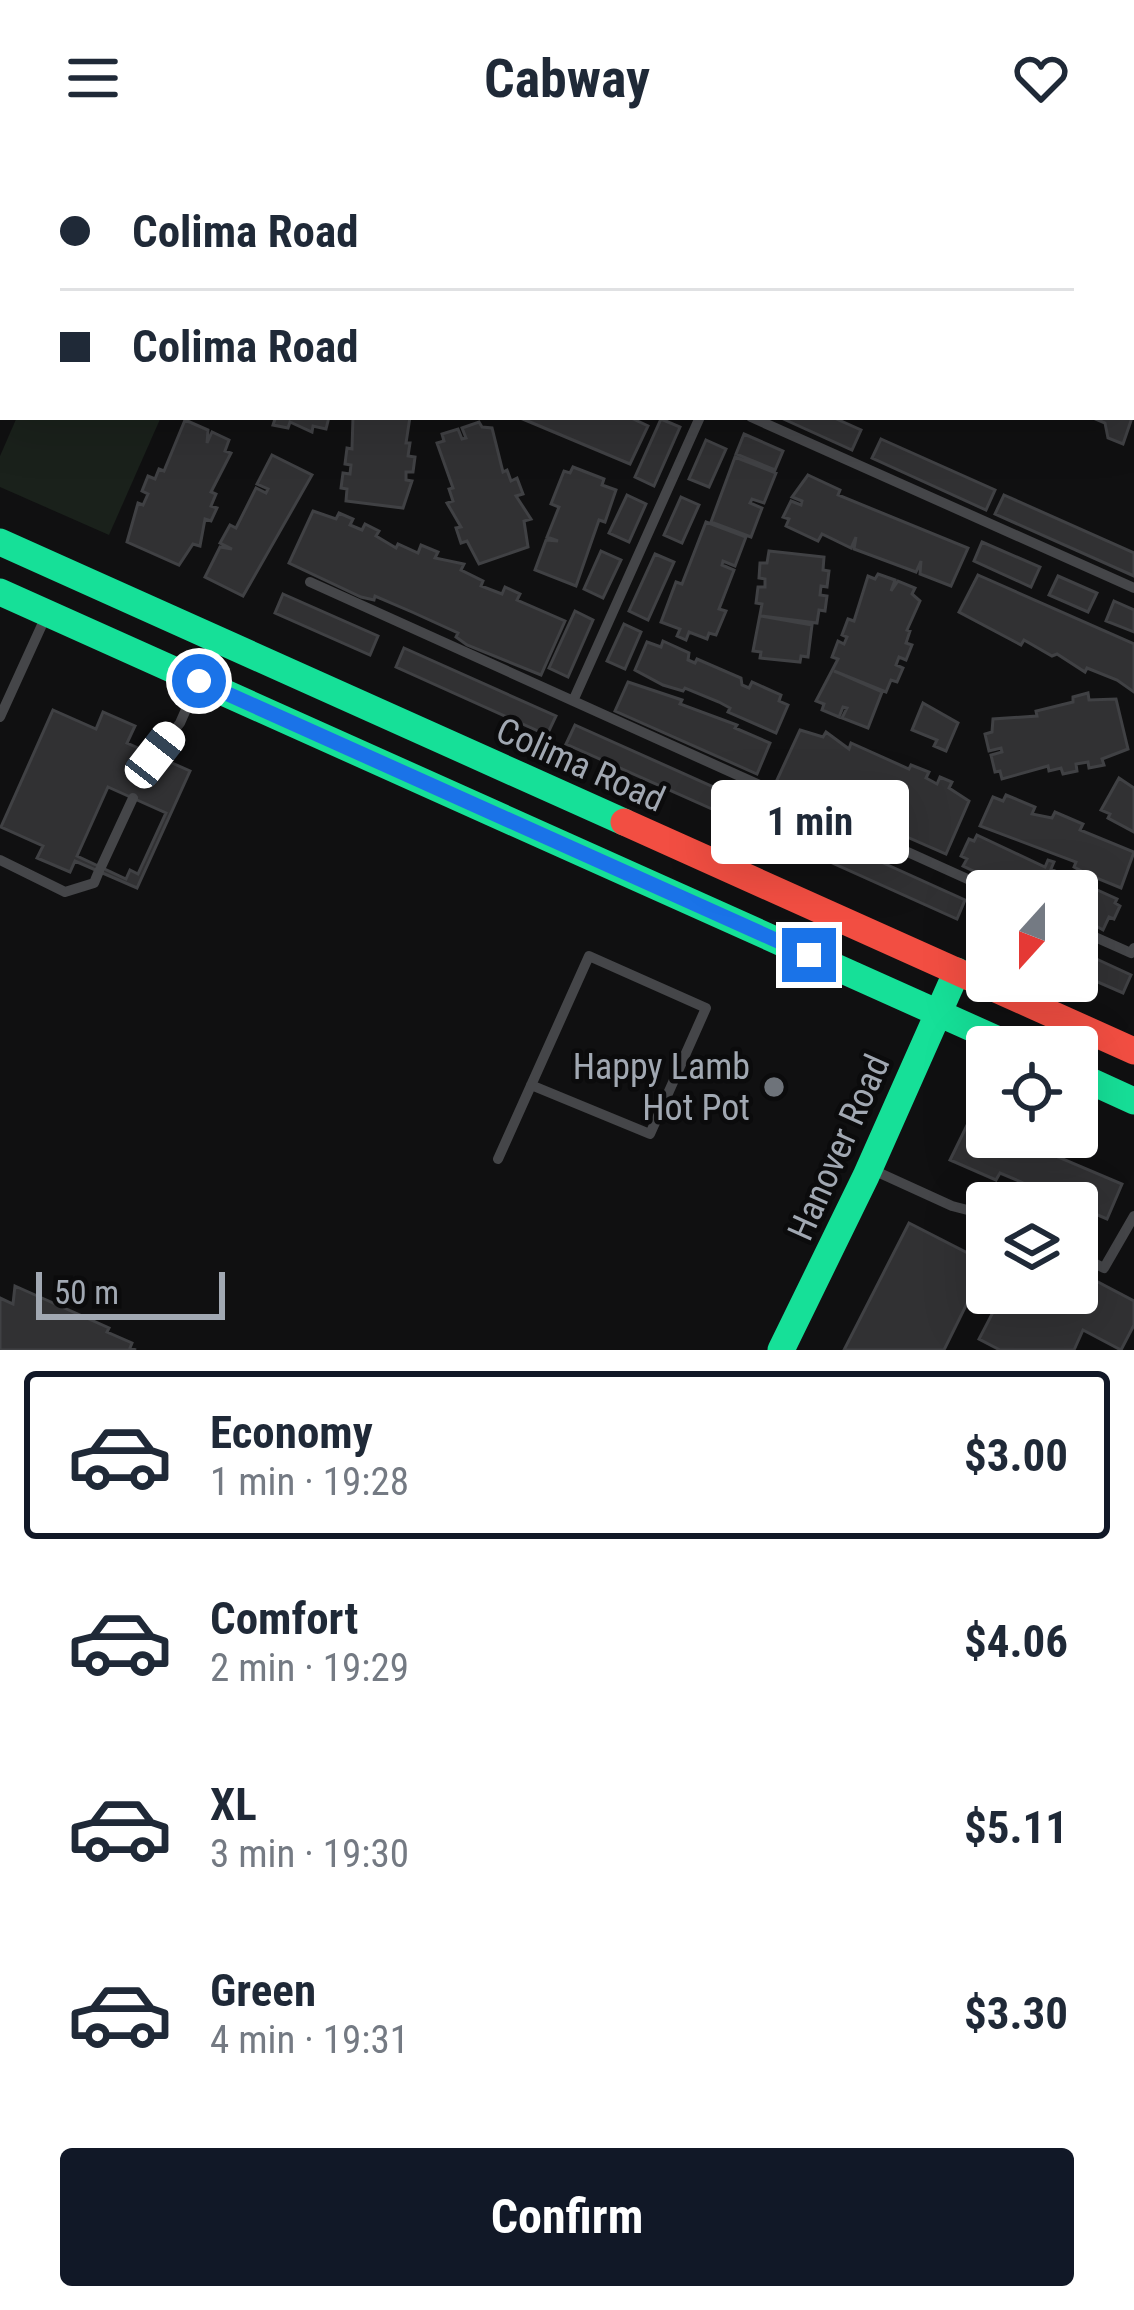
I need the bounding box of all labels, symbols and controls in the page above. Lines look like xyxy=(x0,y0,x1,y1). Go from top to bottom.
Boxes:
icon: menu xyxy=(60,45,126,111)
icon: heart xyxy=(1008,45,1074,111)
text: Cabway xyxy=(484,47,650,110)
text: Colima Road xyxy=(132,205,358,258)
text: Colima Road xyxy=(132,320,358,373)
route start xyxy=(172,654,226,708)
street label: Colima Road xyxy=(490,709,671,821)
car xyxy=(119,716,191,794)
callout: 1 min xyxy=(710,781,908,865)
text: 1 min xyxy=(767,799,853,845)
north arrow xyxy=(966,870,1098,1002)
map controls xyxy=(966,870,1098,1314)
route end xyxy=(782,928,836,982)
button: locate xyxy=(966,1026,1098,1158)
place label: Happy Lamb Hot Pot xyxy=(573,1046,750,1129)
street label: Hanover Road xyxy=(779,1048,898,1247)
marker: Happy Lamb Hot Pot xyxy=(761,1074,787,1100)
button: layers xyxy=(966,1182,1098,1314)
scale bar xyxy=(36,1266,225,1319)
text: 50 m xyxy=(54,1273,119,1312)
icon: car xyxy=(66,1401,174,1509)
text: Economy xyxy=(210,1406,373,1459)
text: $3.00 xyxy=(964,1429,1068,1482)
text: 1 min · 19:28 xyxy=(210,1459,409,1505)
icon: car xyxy=(66,1587,174,1695)
text: Comfort xyxy=(210,1592,358,1645)
text: $4.06 xyxy=(964,1615,1068,1668)
text: 2 min · 19:29 xyxy=(210,1645,409,1691)
icon: car xyxy=(66,1773,174,1881)
text: XL xyxy=(210,1778,257,1831)
text: $5.11 xyxy=(964,1801,1068,1854)
text: 3 min · 19:30 xyxy=(210,1831,409,1877)
icon: car xyxy=(66,1959,174,2067)
text: Green xyxy=(210,1964,316,2017)
text: $3.30 xyxy=(964,1987,1068,2040)
text: 4 min · 19:31 xyxy=(210,2017,409,2063)
button: Confirm xyxy=(60,2148,1074,2286)

